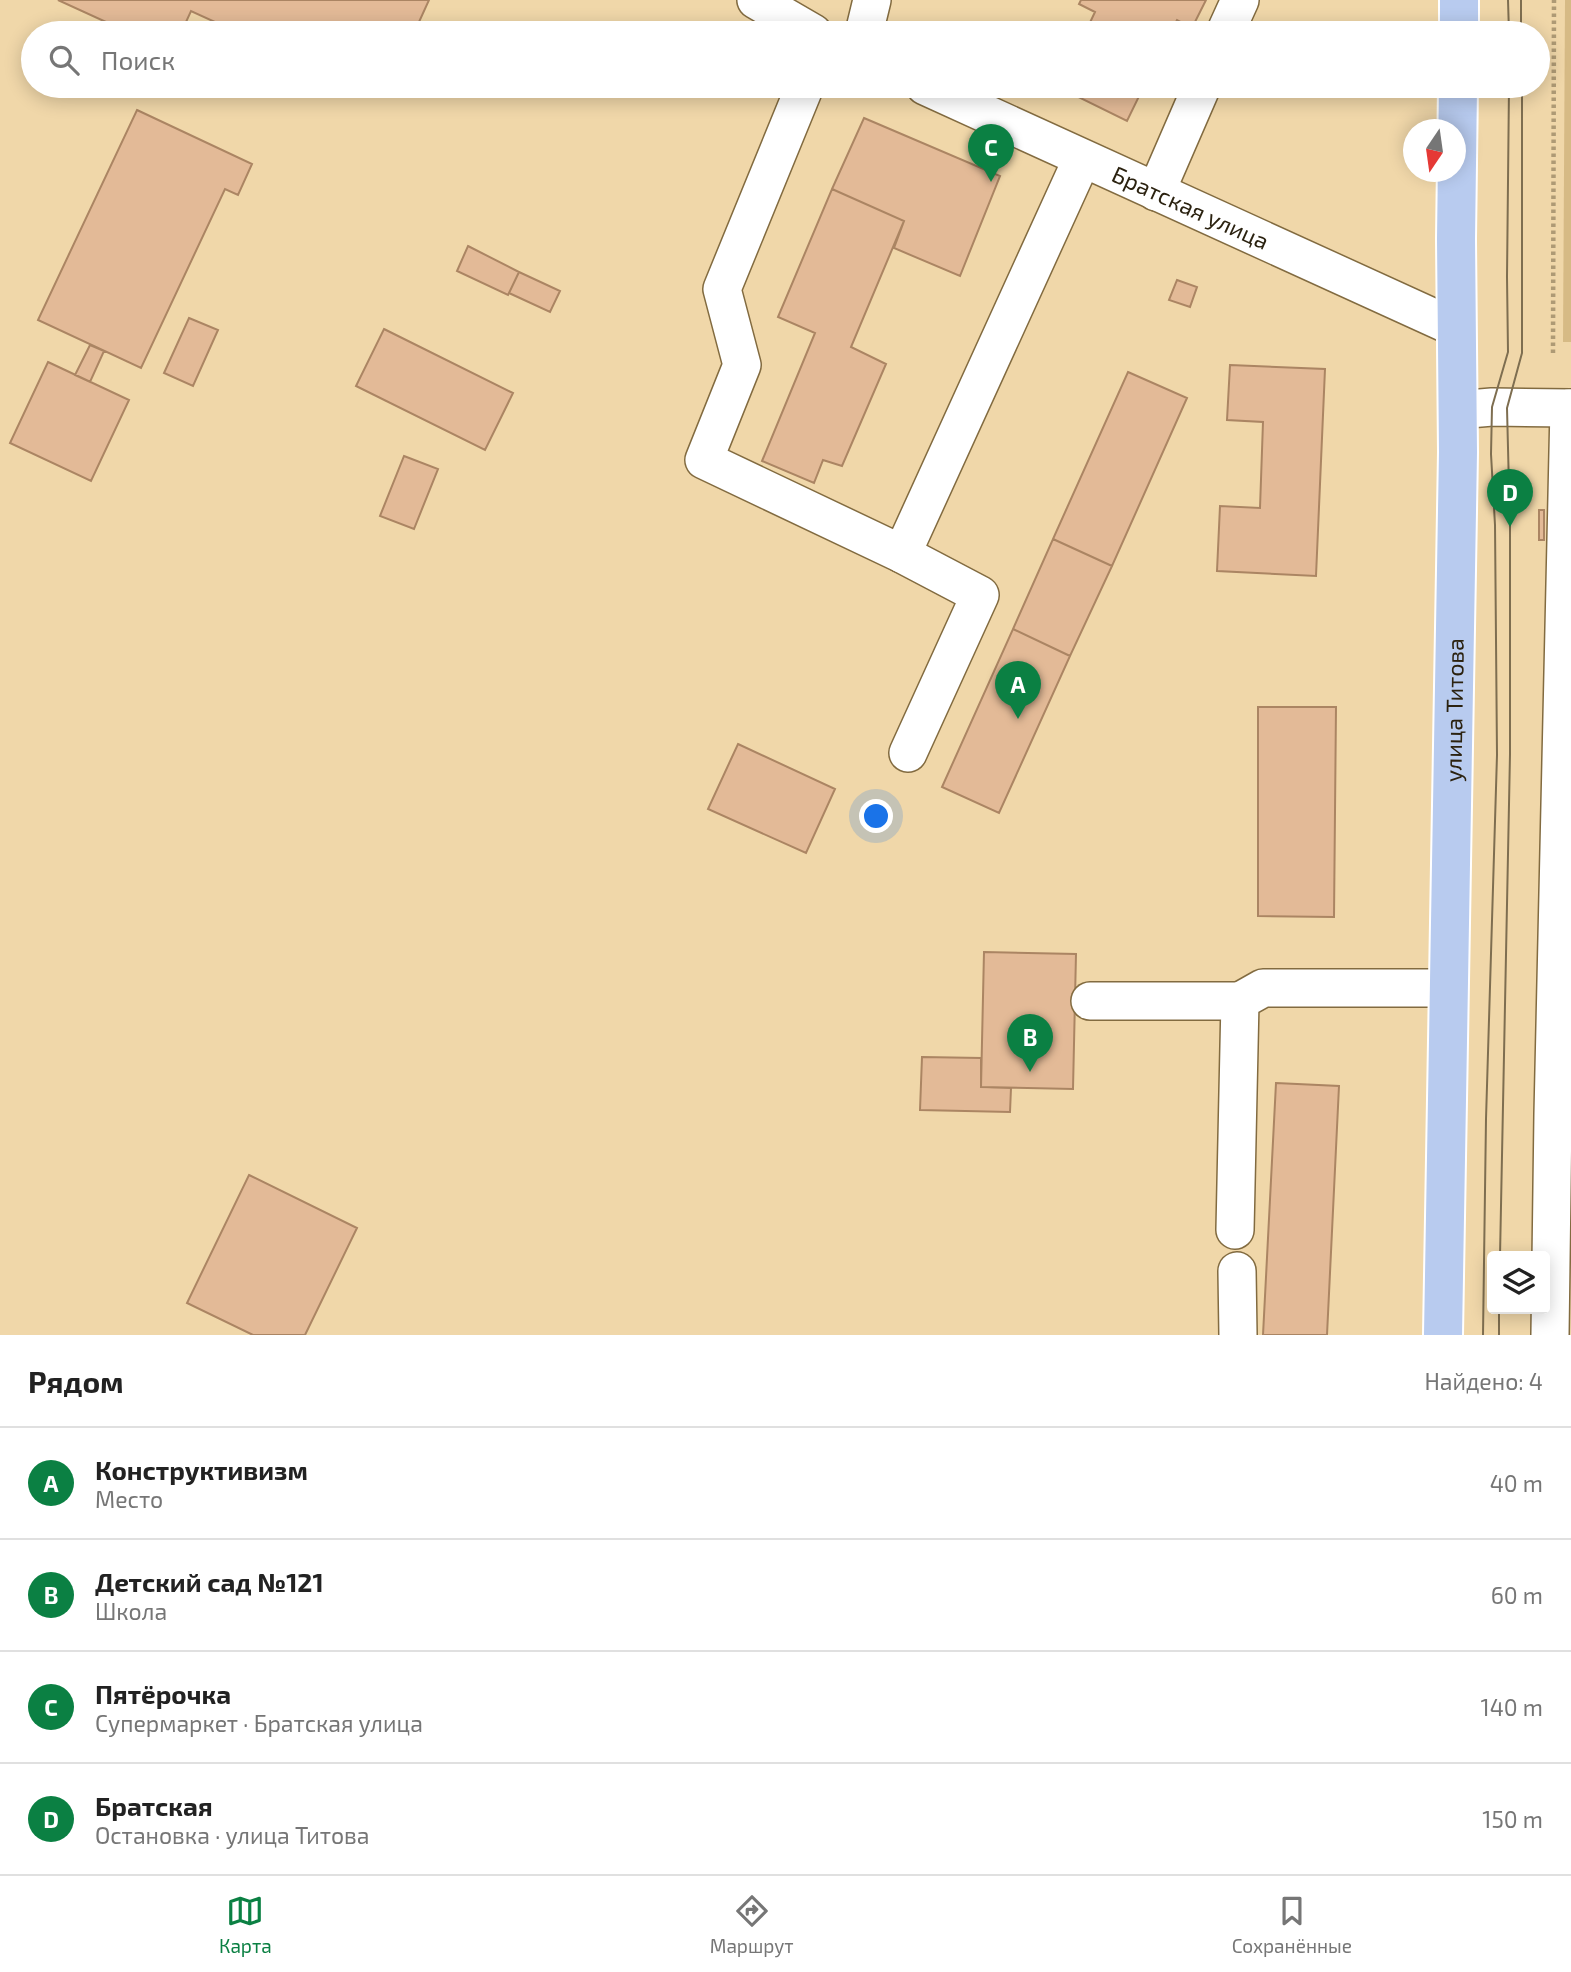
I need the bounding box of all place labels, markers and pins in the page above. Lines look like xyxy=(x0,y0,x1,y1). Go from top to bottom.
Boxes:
pin: C xyxy=(968,124,1014,182)
pin: D xyxy=(1487,469,1533,527)
pin: A xyxy=(995,661,1041,719)
pin: B xyxy=(1007,1014,1053,1072)

